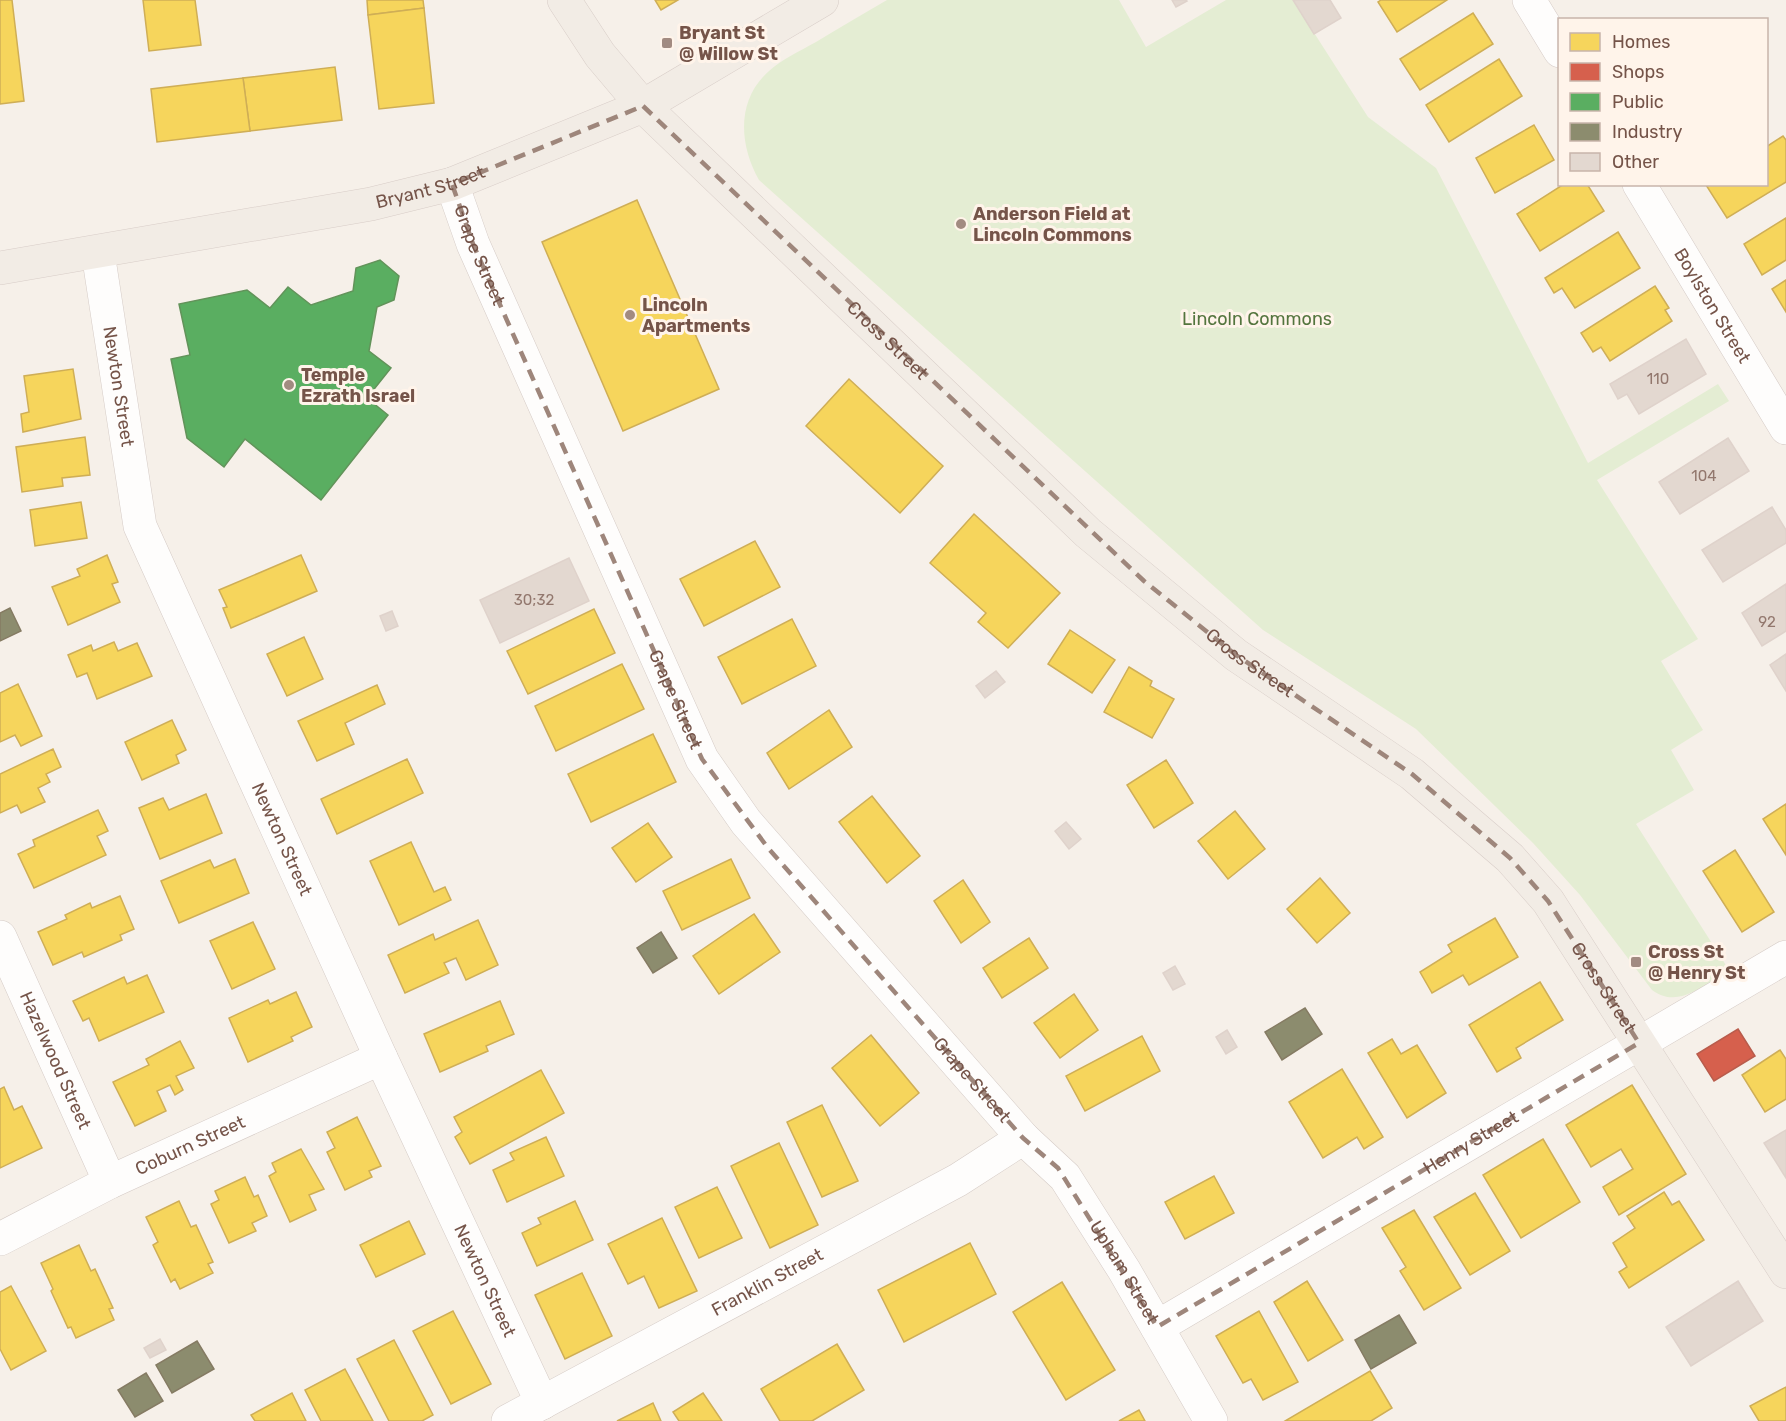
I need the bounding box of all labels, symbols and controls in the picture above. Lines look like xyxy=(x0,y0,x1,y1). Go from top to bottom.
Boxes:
legend xyxy=(1558,18,1768,186)
place label: Bryant St @ Willow St xyxy=(679,22,778,65)
text: Homes xyxy=(1612,31,1670,53)
marker: Bryant St @ Willow St xyxy=(660,36,674,50)
text: Shops xyxy=(1612,61,1664,83)
text: Public xyxy=(1612,91,1664,113)
text: Industry xyxy=(1612,121,1682,143)
text: Other xyxy=(1612,151,1659,173)
street label: Bryant Street xyxy=(373,161,488,213)
street label: Grape Street xyxy=(449,202,510,308)
place label: Anderson Field at Lincoln Commons xyxy=(973,203,1132,246)
marker: Anderson Field at Lincoln Commons xyxy=(954,217,968,231)
street label: Boylston Street xyxy=(1669,244,1755,367)
place label: Lincoln Apartments xyxy=(642,294,751,337)
street label: Cross Street xyxy=(842,296,932,384)
marker: Lincoln Apartments xyxy=(623,308,637,322)
park label: Lincoln Commons xyxy=(1182,308,1332,330)
street label: Newton Street xyxy=(98,325,139,448)
place label: Temple Ezrath Israel xyxy=(301,364,415,407)
house number: 110 xyxy=(1647,370,1669,388)
marker: Temple Ezrath Israel xyxy=(282,378,296,392)
house number: 104 xyxy=(1691,467,1717,485)
house number: 30;32 xyxy=(514,591,554,609)
house number: 92 xyxy=(1758,613,1776,631)
street label: Cross Street xyxy=(1201,624,1298,702)
street label: Grape Street xyxy=(644,646,707,752)
street label: Newton Street xyxy=(247,779,317,899)
street label: Cross Street xyxy=(1566,938,1641,1037)
place label: Cross St @ Henry St xyxy=(1648,941,1745,984)
marker: Cross St @ Henry St xyxy=(1629,955,1643,969)
street label: Hazelwood Street xyxy=(15,988,96,1132)
street label: Grape Street xyxy=(929,1033,1015,1127)
street label: Henry Street xyxy=(1419,1106,1522,1179)
street label: Coburn Street xyxy=(132,1111,248,1180)
street label: Upham Street xyxy=(1085,1217,1164,1328)
street label: Newton Street xyxy=(449,1221,521,1340)
street label: Franklin Street xyxy=(708,1243,827,1321)

